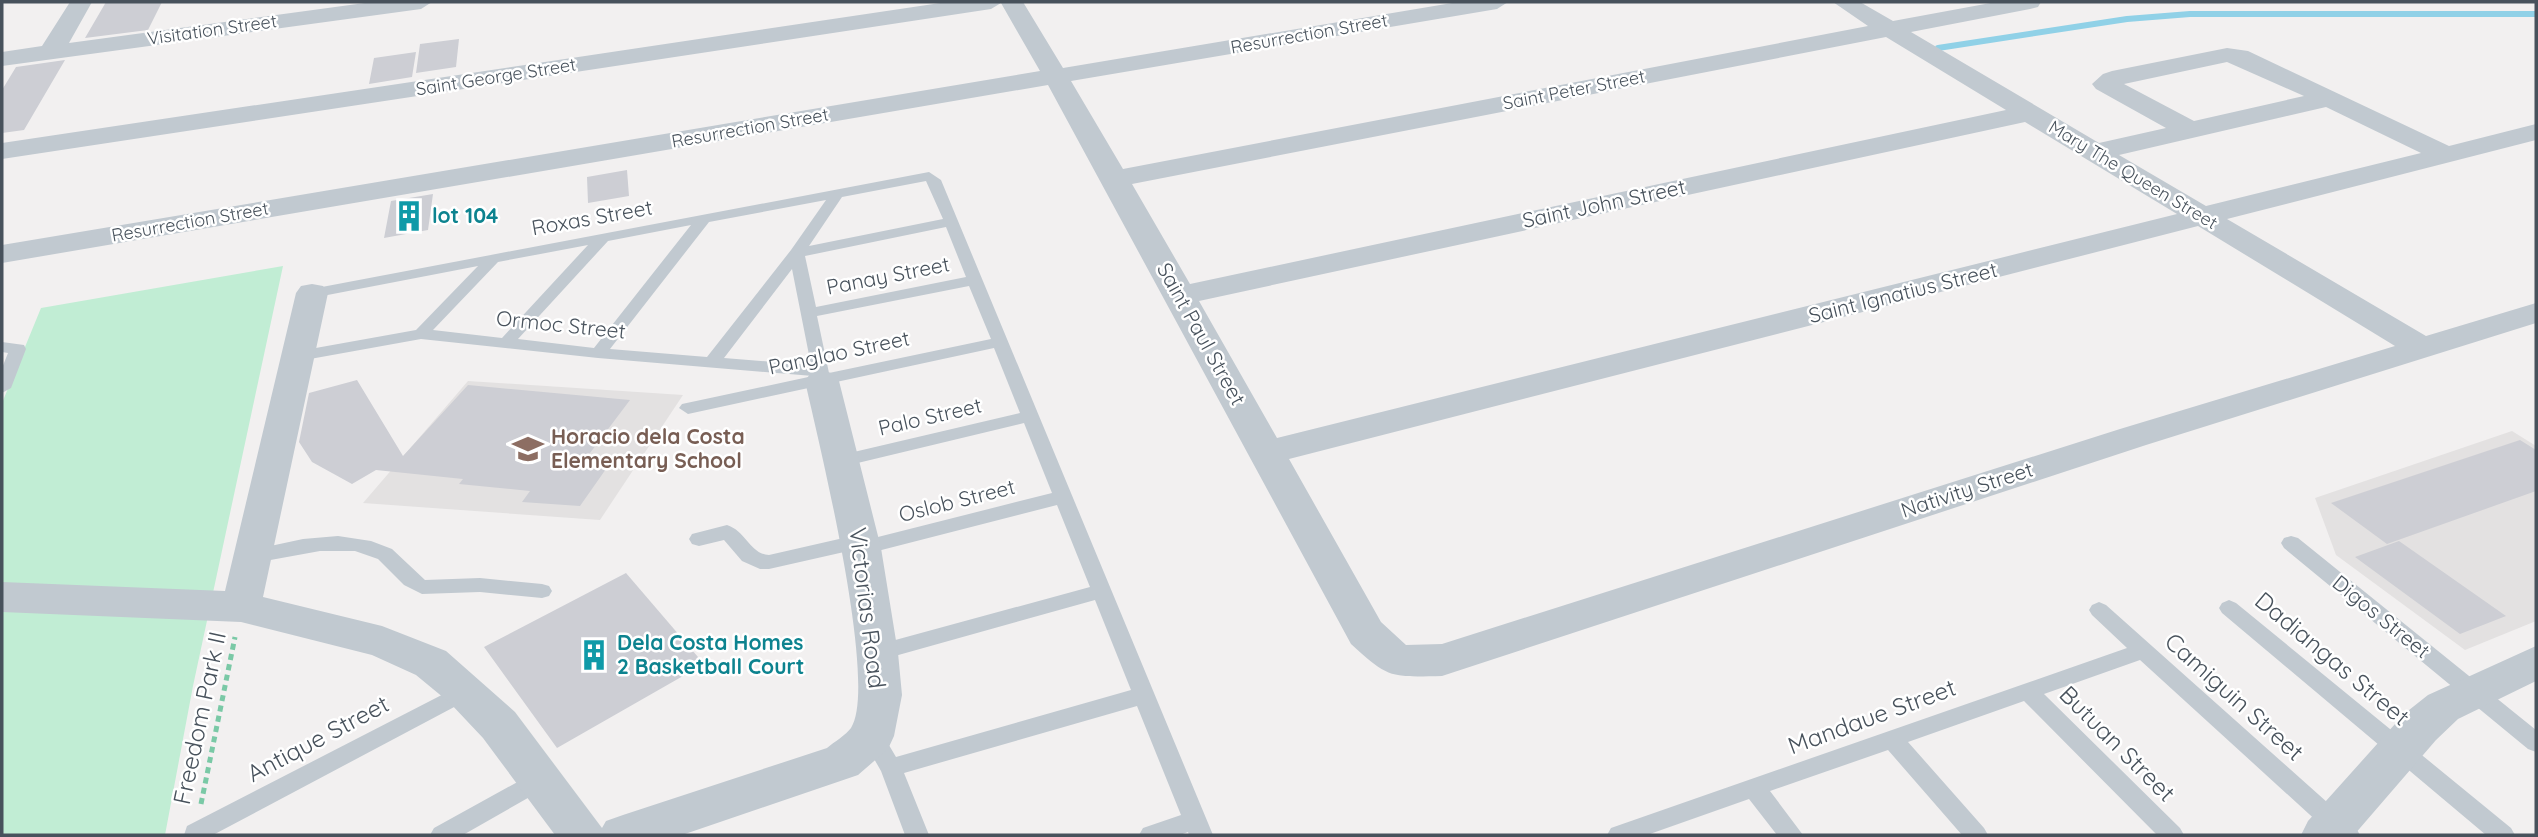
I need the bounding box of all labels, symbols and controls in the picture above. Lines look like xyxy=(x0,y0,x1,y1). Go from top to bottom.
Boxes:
street label: Resurrection Street xyxy=(1229,8,1389,59)
street label: Visitation Street xyxy=(146,9,278,50)
street label: Saint George Street xyxy=(414,53,578,101)
street label: Saint Peter Street xyxy=(1501,64,1647,115)
street label: Resurrection Street xyxy=(670,102,830,153)
street label: Mary The Queen Street xyxy=(2045,115,2222,234)
street label: Saint John Street xyxy=(1520,173,1688,233)
street label: Roxas Street xyxy=(529,194,654,240)
street label: Resurrection Street xyxy=(110,196,270,247)
building icon: lot 104 xyxy=(392,199,426,233)
place label: lot 104 xyxy=(432,202,498,228)
street label: Panay Street xyxy=(824,250,952,300)
street label: Saint Ignatius Street xyxy=(1806,256,2000,328)
street label: Saint Paul Street xyxy=(1152,258,1252,409)
street label: Ormoc Street xyxy=(495,304,627,344)
street label: Panglao Street xyxy=(766,324,912,380)
street label: Palo Street xyxy=(875,391,984,441)
place label: Horacio dela Costa Elementary School xyxy=(551,423,745,473)
school or university icon: Horacio dela Costa Elementary School xyxy=(511,432,545,466)
street label: Nativity Street xyxy=(1897,455,2036,523)
street label: Oslob Street xyxy=(896,473,1018,527)
street label: Victorias Road xyxy=(843,525,893,690)
street label: Digos Street xyxy=(2328,569,2436,663)
street label: Dadiangas Street xyxy=(2249,585,2416,732)
street label: Camiguin Street xyxy=(2159,626,2310,767)
street label: Freedom Park II xyxy=(166,629,232,807)
place label: Dela Costa Homes 2 Basketball Court xyxy=(617,629,804,679)
building icon: Dela Costa Homes 2 Basketball Court xyxy=(577,638,611,672)
street label: Mandaue Street xyxy=(1784,672,1960,760)
street label: Butuan Street xyxy=(2053,679,2182,808)
street label: Antique Street xyxy=(241,688,394,788)

